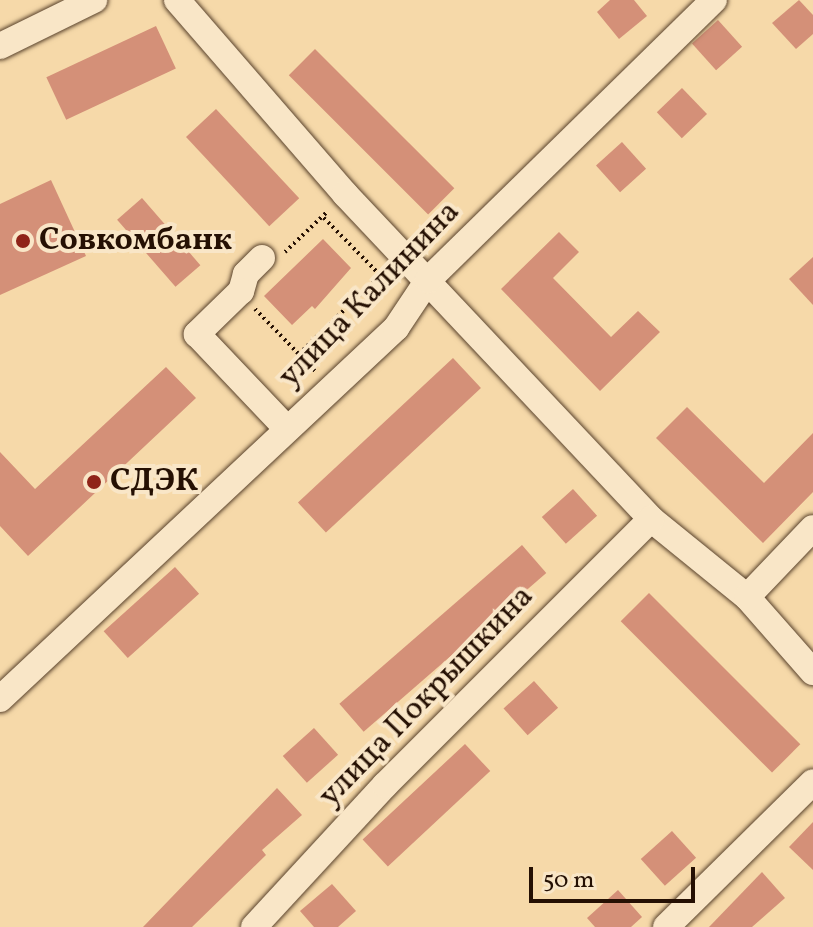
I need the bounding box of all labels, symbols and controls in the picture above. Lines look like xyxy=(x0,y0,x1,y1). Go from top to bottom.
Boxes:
street label: улица Калинина xyxy=(271,194,469,396)
place label: Совкомбанк xyxy=(39,222,232,260)
marker: Совкомбанк xyxy=(14,232,32,250)
place label: СДЭК xyxy=(110,463,198,501)
marker: СДЭК xyxy=(85,473,103,491)
street label: улица Покрышкина xyxy=(311,578,543,816)
scale bar xyxy=(533,851,699,901)
text: 50 m xyxy=(543,864,595,898)

